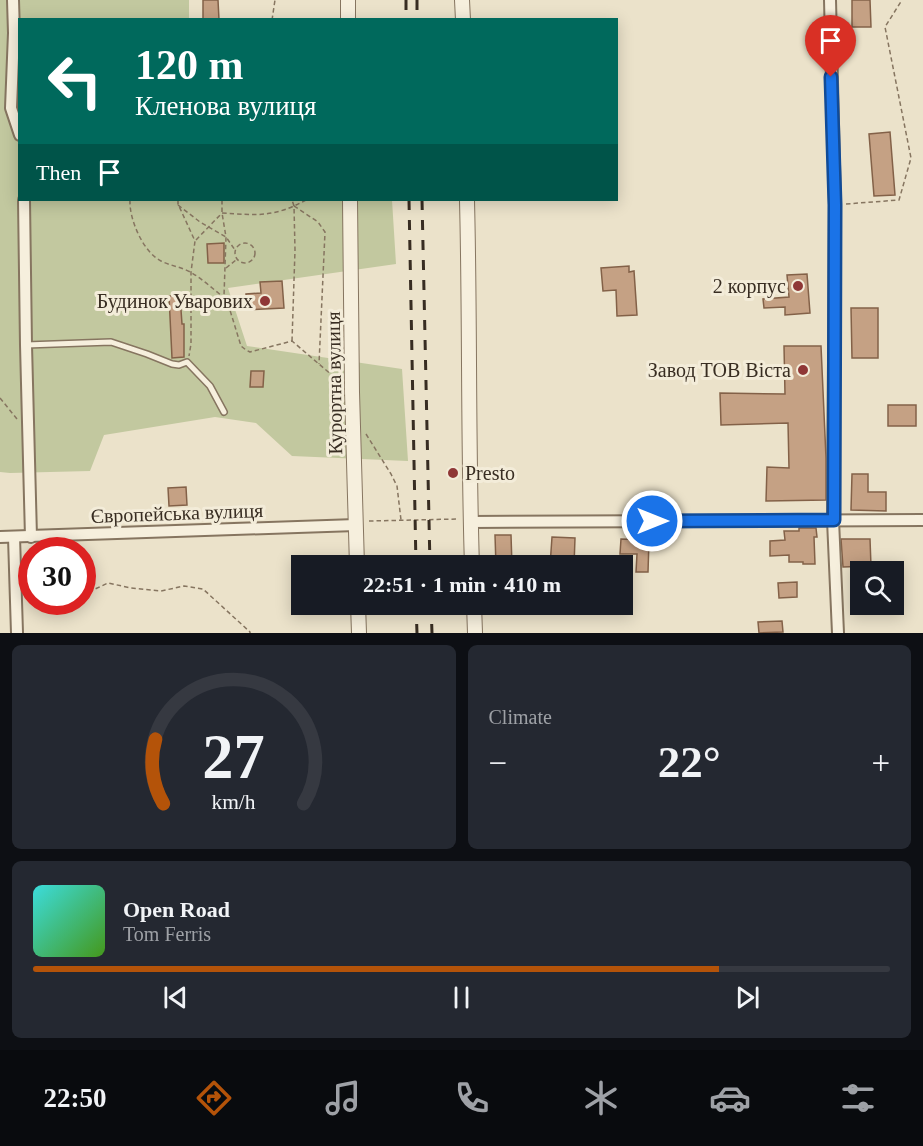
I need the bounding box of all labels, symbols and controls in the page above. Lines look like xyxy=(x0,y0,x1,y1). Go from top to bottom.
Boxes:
pin xyxy=(805,15,856,77)
icon: arrive xyxy=(814,24,847,57)
icon: left xyxy=(36,42,114,120)
text: 120 m xyxy=(135,42,244,88)
text: Кленова вулиця xyxy=(135,91,316,121)
icon: arrive xyxy=(93,156,126,189)
text: Then xyxy=(36,160,81,185)
place label: 2 корпус xyxy=(713,275,786,298)
marker: 2 корпус xyxy=(791,279,805,293)
place label: Будинок Уварових xyxy=(97,290,253,313)
marker: Будинок Уварових xyxy=(258,294,272,308)
street label: Курортна вулиця xyxy=(322,311,347,455)
place label: Завод ТОВ Віста xyxy=(648,359,791,382)
marker: Завод ТОВ Віста xyxy=(796,363,810,377)
place label: Presto xyxy=(465,462,515,484)
marker: Presto xyxy=(446,466,460,480)
position arrow xyxy=(620,489,684,553)
street label: Європейська вулиця xyxy=(90,499,264,528)
speed limit sign: 30 xyxy=(18,537,96,615)
map controls xyxy=(850,561,904,615)
button: search xyxy=(850,561,904,615)
text: 22:51 · 1 min · 410 m xyxy=(363,572,561,597)
text: Climate xyxy=(489,706,552,728)
text: 27 xyxy=(203,722,265,791)
text: 22° xyxy=(658,737,721,787)
text: − xyxy=(489,745,507,781)
text: + xyxy=(871,745,890,781)
text: km/h xyxy=(212,790,256,814)
text: Open Road xyxy=(123,897,230,922)
text: Tom Ferris xyxy=(123,923,211,945)
icon: previous xyxy=(159,981,192,1014)
icon: pause xyxy=(445,981,478,1014)
icon: next xyxy=(731,981,764,1014)
icon: directions xyxy=(193,1077,235,1119)
icon: music xyxy=(322,1077,364,1119)
icon: phone xyxy=(451,1077,493,1119)
icon: climate xyxy=(580,1077,622,1119)
icon: car xyxy=(709,1077,751,1119)
icon: filters xyxy=(837,1077,879,1119)
text: 22:50 xyxy=(43,1083,106,1113)

